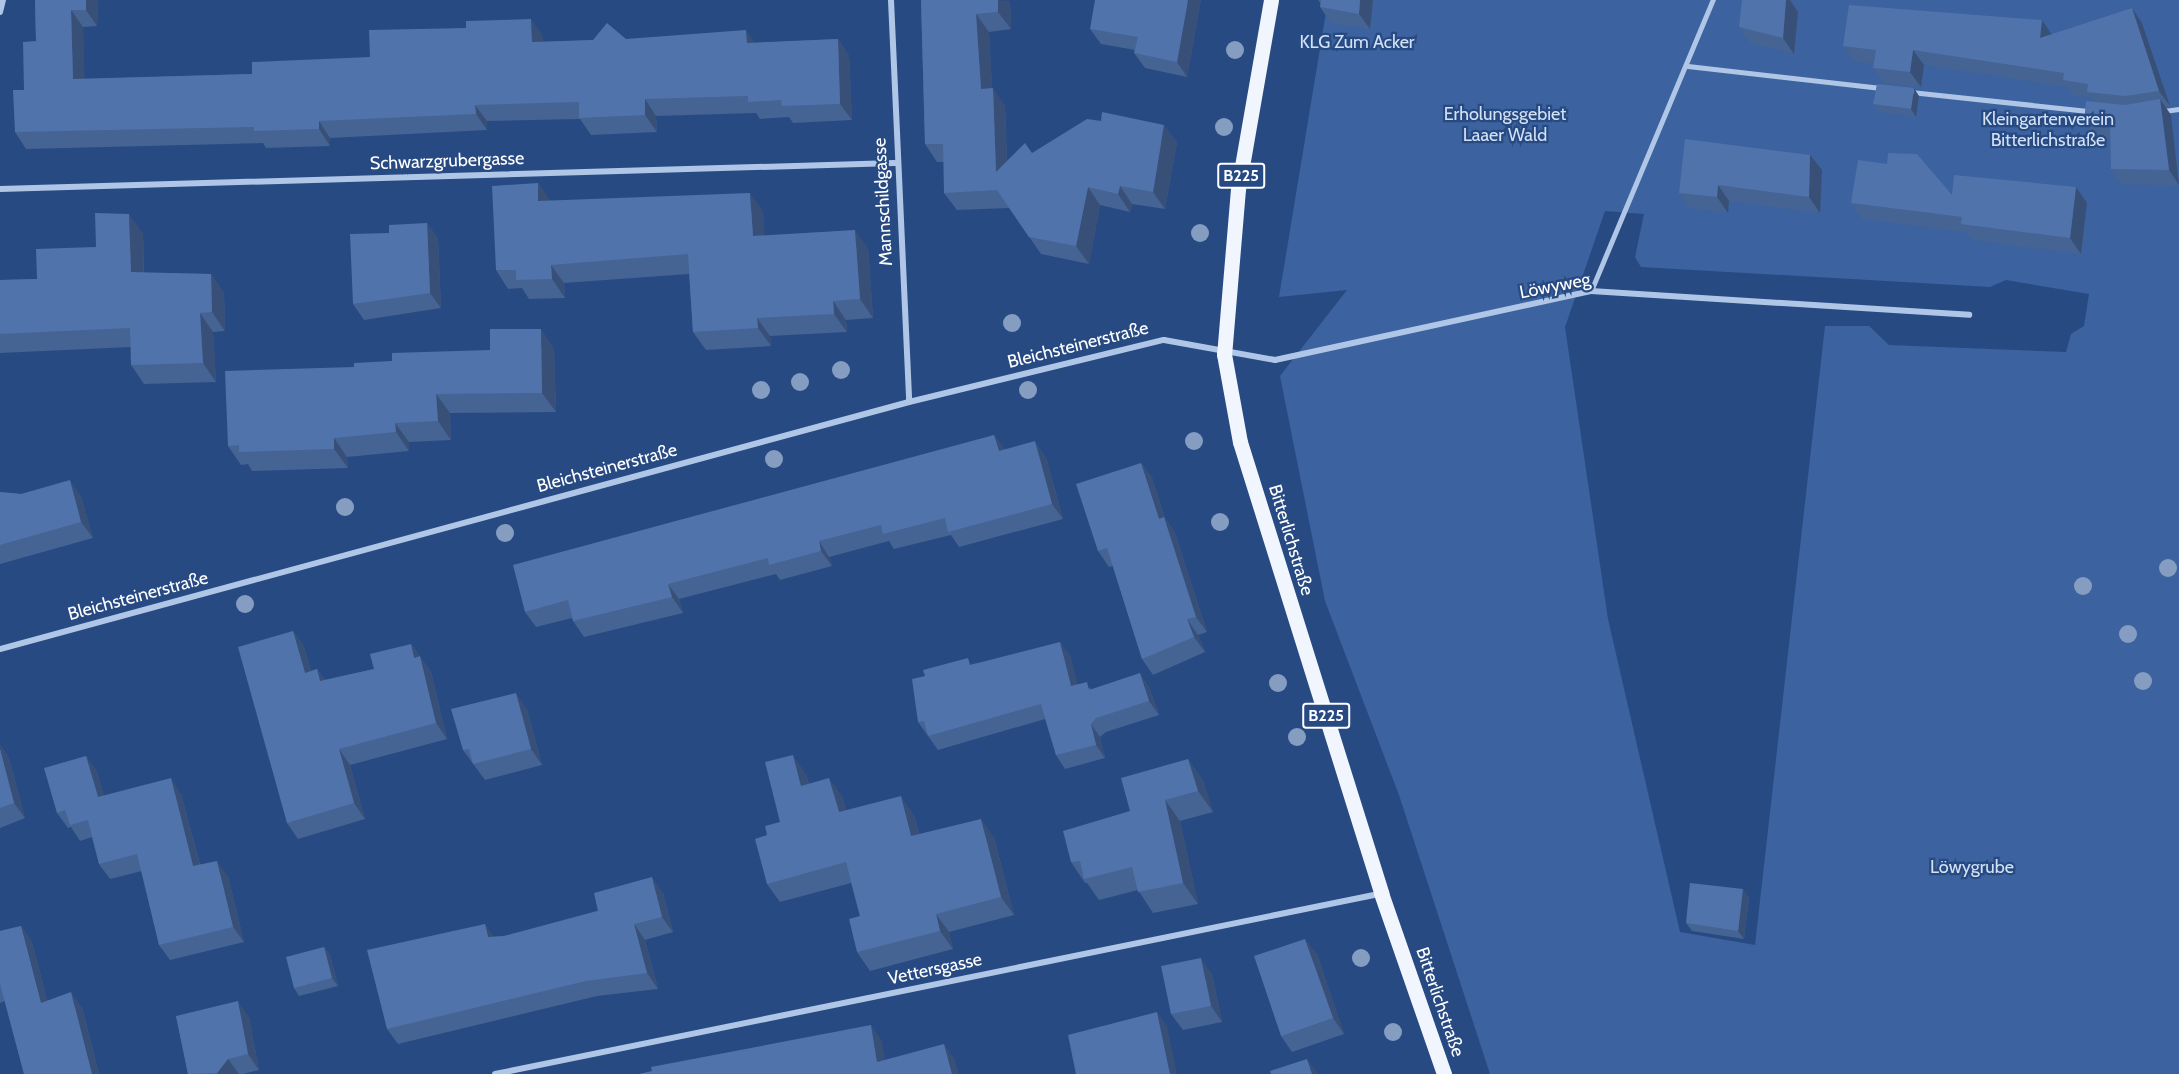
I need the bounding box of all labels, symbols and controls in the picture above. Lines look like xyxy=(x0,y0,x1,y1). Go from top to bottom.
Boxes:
park label: KLG Zum Acker xyxy=(1299,31,1415,53)
park label: Erholungsgebiet Laaer Wald xyxy=(1444,104,1566,146)
park label: Kleingartenverein Bitterlichstraße xyxy=(1982,109,2114,152)
street label: Mannschildgasse xyxy=(869,137,897,267)
street label: Schwarzgrubergasse xyxy=(369,148,525,174)
road number: B225 xyxy=(1217,163,1265,189)
street label: Löwyweg xyxy=(1518,269,1592,303)
street label: Bleichsteinerstraße xyxy=(1005,317,1151,373)
street label: Bleichsteinerstraße xyxy=(534,439,680,497)
street label: Bitterlichstraße xyxy=(1264,482,1318,598)
street label: Bleichsteinerstraße xyxy=(65,567,211,625)
road number: B225 xyxy=(1302,703,1350,729)
park label: Löwygrube xyxy=(1930,856,2014,878)
street label: Bitterlichstraße xyxy=(1411,944,1469,1060)
street label: Vettersgasse xyxy=(886,949,984,989)

